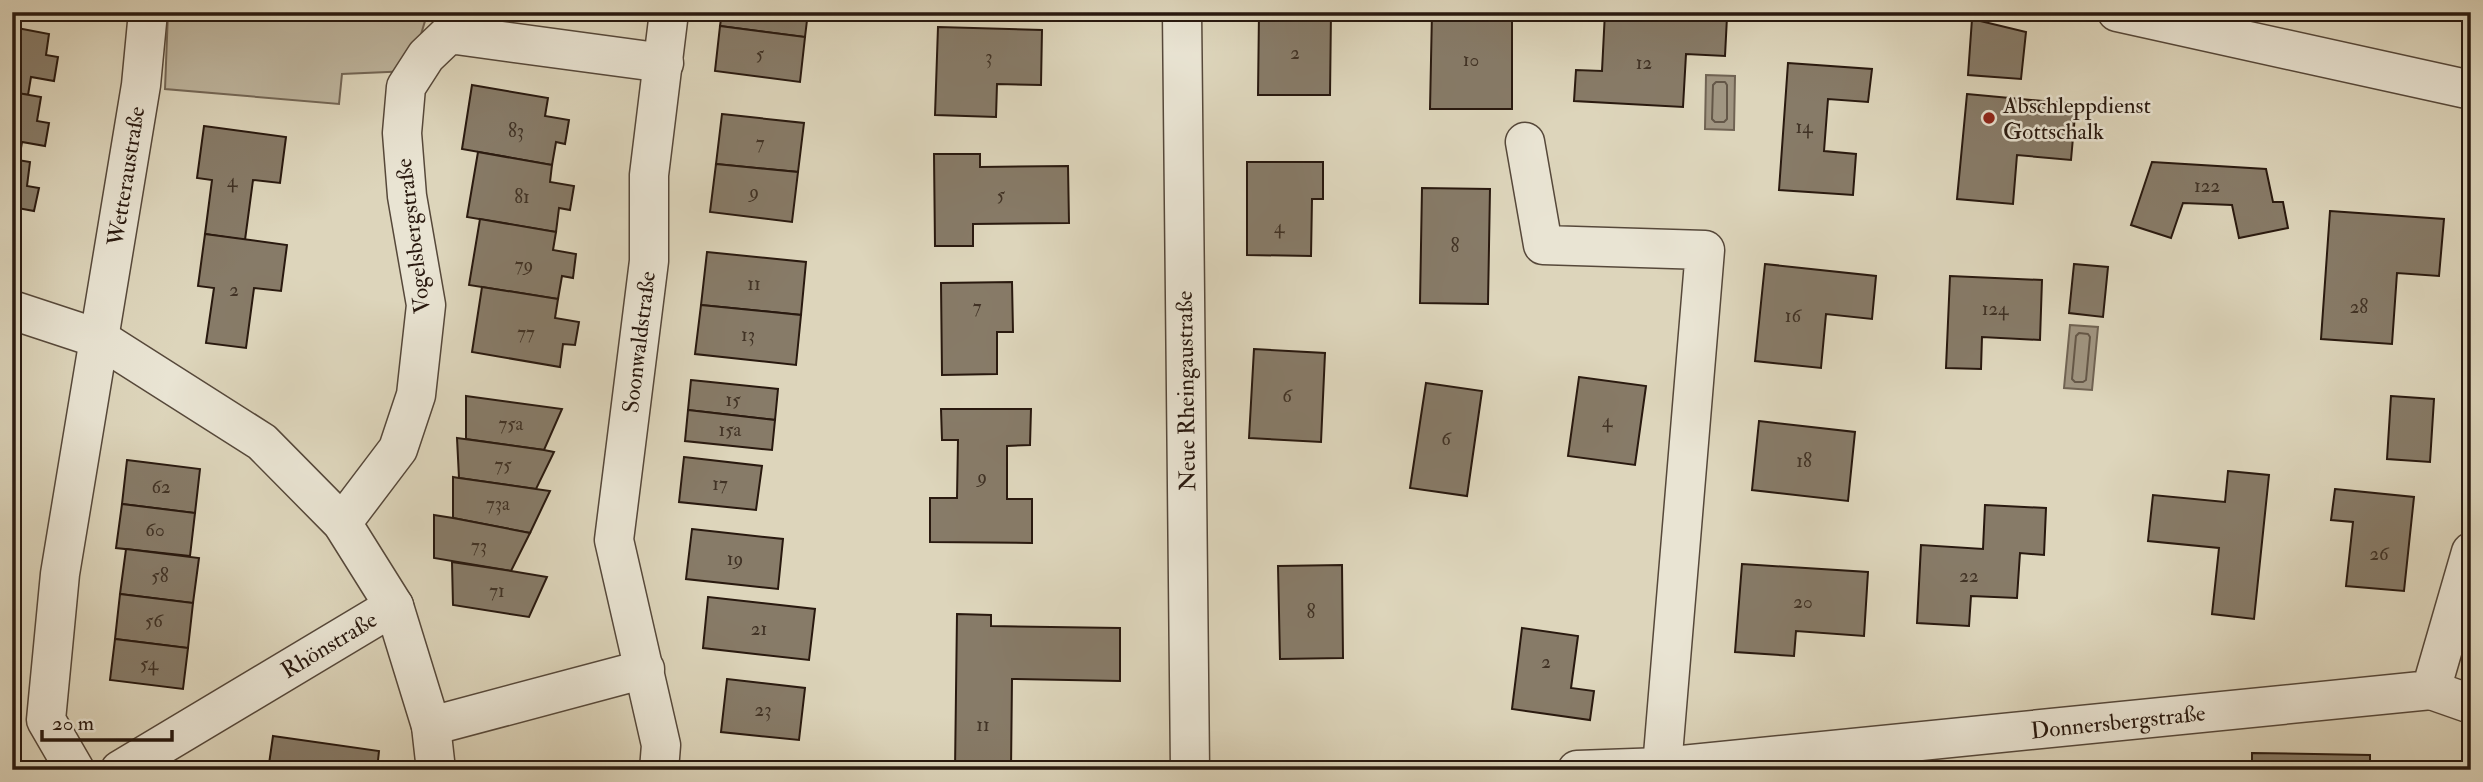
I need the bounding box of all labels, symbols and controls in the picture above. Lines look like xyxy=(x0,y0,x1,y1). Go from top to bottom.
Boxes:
house number: 2 xyxy=(1290,41,1300,65)
house number: 5 xyxy=(756,42,765,66)
house number: 3 xyxy=(985,45,993,69)
house number: 10 xyxy=(1463,48,1479,72)
house number: 12 xyxy=(1636,51,1652,75)
place label: Abschleppdienst Gottschalk xyxy=(2002,91,2151,146)
street label: Wetteraustraße xyxy=(101,104,151,249)
marker: Abschleppdienst Gottschalk xyxy=(1981,110,1997,126)
house number: 14 xyxy=(1795,115,1813,139)
house number: 83 xyxy=(508,119,524,143)
house number: 7 xyxy=(756,131,765,155)
street label: Vogelsbergstraße xyxy=(389,156,437,315)
house number: 4 xyxy=(227,169,238,193)
house number: 122 xyxy=(2194,174,2220,198)
house number: 9 xyxy=(747,180,759,204)
house number: 5 xyxy=(997,183,1006,207)
house number: 81 xyxy=(514,185,530,209)
house number: 4 xyxy=(1274,215,1285,239)
house number: 8 xyxy=(1451,234,1460,258)
house number: 79 xyxy=(515,253,533,277)
street label: Soonwaldstraße xyxy=(616,269,662,415)
house number: 11 xyxy=(747,272,761,296)
house number: 2 xyxy=(229,278,239,302)
street label: Neue Rheingaustraße xyxy=(1170,290,1202,491)
house number: 7 xyxy=(973,295,982,319)
house number: 28 xyxy=(2350,295,2368,319)
house number: 124 xyxy=(1982,297,2009,321)
house number: 16 xyxy=(1785,304,1803,328)
house number: 77 xyxy=(517,321,535,345)
house number: 13 xyxy=(741,323,755,347)
house number: 6 xyxy=(1282,384,1293,408)
house number: 15 xyxy=(725,388,741,412)
house number: 4 xyxy=(1602,409,1613,433)
house number: 75a xyxy=(499,412,524,436)
house number: 15a xyxy=(719,418,742,442)
house number: 6 xyxy=(1441,427,1452,451)
house number: 18 xyxy=(1796,449,1812,473)
house number: 75 xyxy=(494,453,512,477)
house number: 9 xyxy=(975,465,987,489)
house number: 17 xyxy=(712,472,728,496)
house number: 62 xyxy=(151,475,171,499)
house number: 73a xyxy=(486,492,510,516)
house number: 60 xyxy=(145,518,165,542)
house number: 73 xyxy=(471,534,487,558)
house number: 26 xyxy=(2369,542,2390,566)
house number: 19 xyxy=(727,547,743,571)
house number: 58 xyxy=(151,564,169,588)
house number: 22 xyxy=(1959,564,1979,588)
house number: 71 xyxy=(489,579,505,603)
house number: 20 xyxy=(1793,590,1813,614)
house number: 8 xyxy=(1307,600,1316,624)
street label: Rhönstraße xyxy=(276,605,383,685)
house number: 56 xyxy=(145,609,164,633)
house number: 21 xyxy=(751,617,767,641)
house number: 2 xyxy=(1541,650,1551,674)
house number: 54 xyxy=(140,652,159,676)
scale bar xyxy=(42,698,172,742)
house number: 23 xyxy=(755,698,771,722)
street label: Donnersbergstraße xyxy=(2029,698,2207,746)
text: 20 m xyxy=(52,710,94,737)
house number: 11 xyxy=(976,713,990,737)

